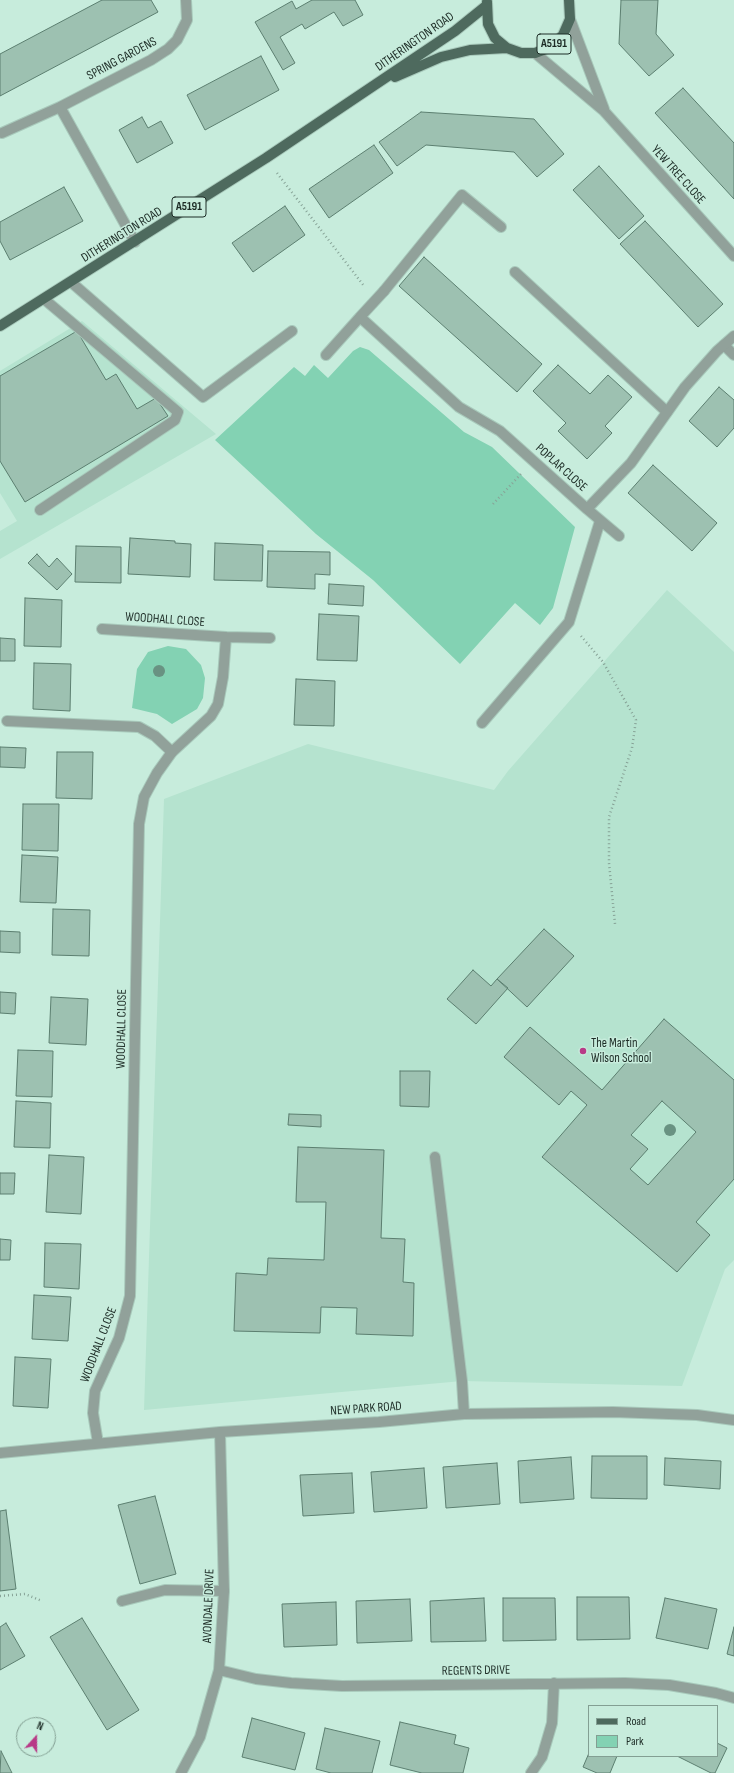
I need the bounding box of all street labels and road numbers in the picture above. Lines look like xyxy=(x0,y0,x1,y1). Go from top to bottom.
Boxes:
street label: DITHERINGTON ROAD xyxy=(373,9,457,75)
street label: SPRING GARDENS xyxy=(84,34,160,84)
road number: A5191 xyxy=(537,34,571,54)
street label: YEW TREE CLOSE xyxy=(648,142,708,208)
road number: A5191 xyxy=(172,197,206,217)
street label: DITHERINGTON ROAD xyxy=(79,204,165,266)
street label: POPLAR CLOSE xyxy=(532,441,590,495)
street label: WOODHALL CLOSE xyxy=(125,609,205,631)
street label: WOODHALL CLOSE xyxy=(114,989,130,1069)
street label: WOODHALL CLOSE xyxy=(77,1305,121,1385)
street label: NEW PARK ROAD xyxy=(330,1399,402,1419)
street label: AVONDALE DRIVE xyxy=(200,1569,218,1643)
street label: REGENTS DRIVE xyxy=(441,1663,511,1679)

